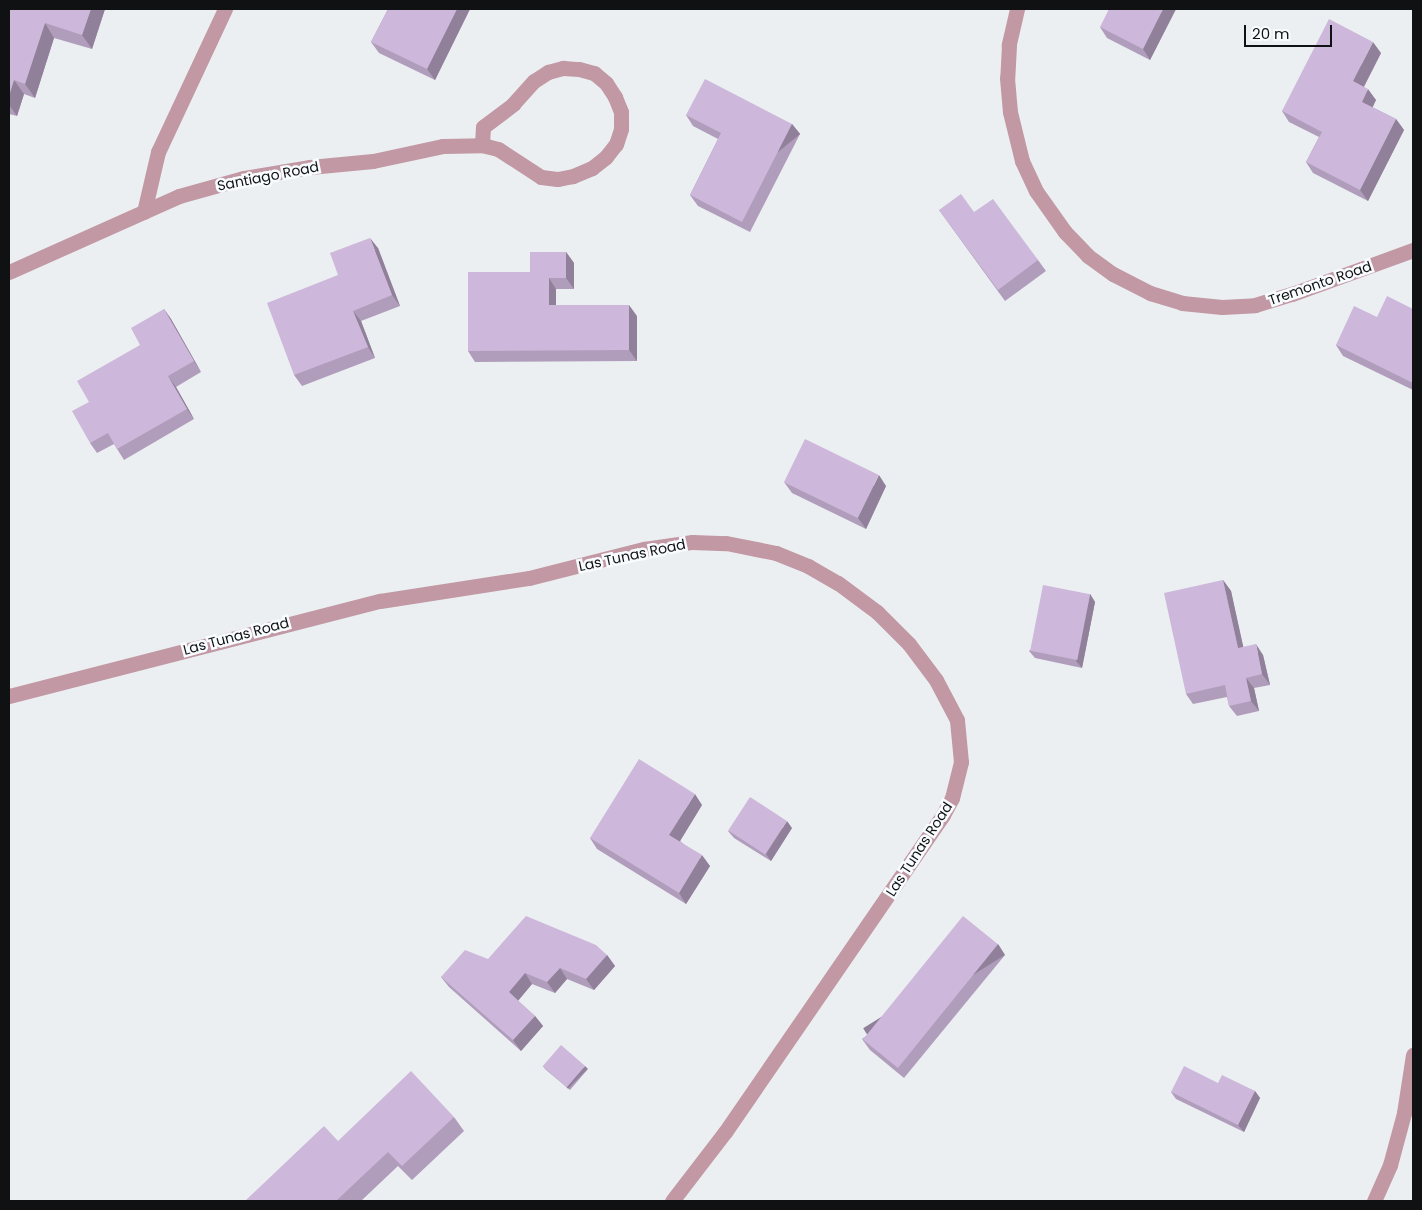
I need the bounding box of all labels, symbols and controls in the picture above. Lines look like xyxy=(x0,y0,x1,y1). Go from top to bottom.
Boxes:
scale bar xyxy=(1247,15,1334,47)
text: 20 m xyxy=(1252,23,1290,44)
street label: Santiago Road xyxy=(216,158,320,194)
street label: Tremonto Road xyxy=(1266,257,1374,309)
street label: Las Tunas Road xyxy=(577,535,687,575)
street label: Las Tunas Road xyxy=(181,614,291,658)
street label: Las Tunas Road xyxy=(882,799,956,899)

